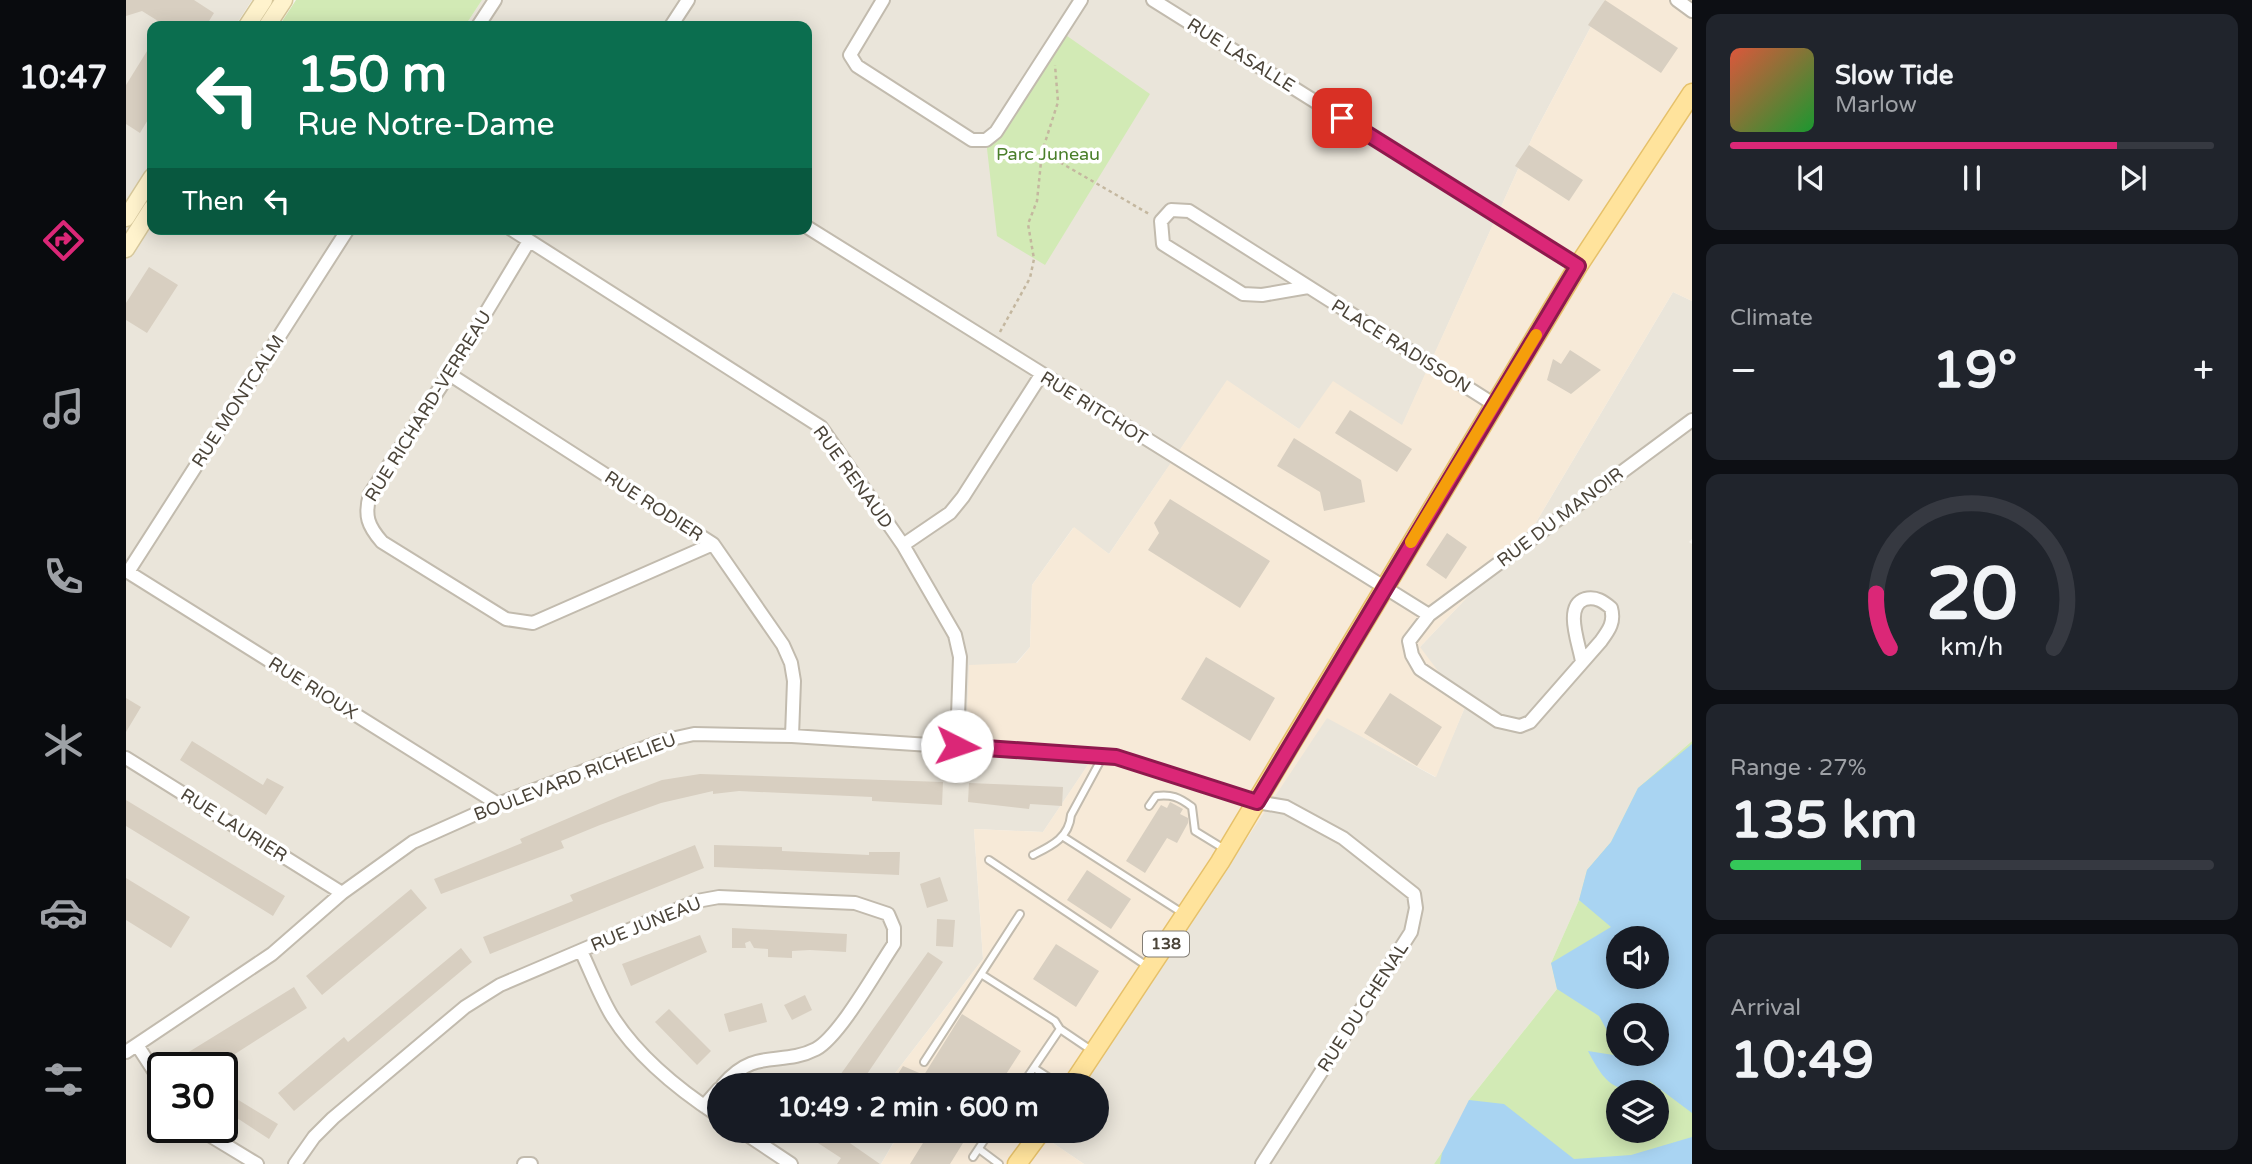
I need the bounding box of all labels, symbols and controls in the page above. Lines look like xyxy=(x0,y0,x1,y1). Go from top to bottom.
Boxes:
street label: RUE LASALLE xyxy=(1183,13,1299,97)
text: 150 m xyxy=(297,46,447,105)
icon: left xyxy=(182,49,273,140)
text: 10:47 xyxy=(19,59,107,97)
text: Slow Tide xyxy=(1835,60,1953,91)
pin xyxy=(1312,88,1372,148)
text: Marlow xyxy=(1835,91,1917,119)
icon: arrive xyxy=(1323,99,1361,137)
text: Rue Notre-Dame xyxy=(297,106,555,144)
park label: Parc Juneau xyxy=(996,143,1100,165)
icon: previous xyxy=(1792,159,1830,197)
icon: pause xyxy=(1953,159,1991,197)
icon: next xyxy=(2114,159,2152,197)
icon: left xyxy=(258,182,296,220)
text: Then xyxy=(182,186,244,217)
icon: directions xyxy=(39,216,88,265)
street label: PLACE RADISSON xyxy=(1327,294,1475,398)
text: Climate xyxy=(1730,304,1813,332)
street label: RUE RICHARD-VERREAU xyxy=(360,306,496,506)
street label: RUE MONTCALM xyxy=(187,331,289,471)
text: 19° xyxy=(1932,339,2017,402)
text: − xyxy=(1730,348,1757,394)
text: + xyxy=(2193,348,2214,394)
street label: RUE RITCHOT xyxy=(1036,366,1152,450)
icon: music xyxy=(39,384,88,433)
street label: RUE RENAUD xyxy=(808,421,898,533)
street label: RUE DU MANOIR xyxy=(1493,462,1627,572)
street label: RUE RODIER xyxy=(601,466,707,546)
text: 20 xyxy=(1926,551,2018,639)
icon: phone xyxy=(39,552,88,601)
text: km/h xyxy=(1941,632,2003,662)
street label: RUE RIOUX xyxy=(264,652,362,724)
position arrow xyxy=(920,709,994,783)
icon: climate xyxy=(39,720,88,769)
street label: BOULEVARD RICHELIEU xyxy=(471,728,679,826)
text: Range · 27% xyxy=(1730,754,1866,782)
street label: RUE LAURIER xyxy=(177,783,291,867)
text: 135 km xyxy=(1730,789,1918,852)
icon: car xyxy=(39,888,88,937)
street label: RUE JUNEAU xyxy=(587,892,705,956)
map controls xyxy=(1606,926,1669,1143)
button: sound xyxy=(1606,926,1669,989)
road number: 138 xyxy=(1143,932,1189,956)
street label: RUE DU CHENAL xyxy=(1313,937,1413,1076)
text: Arrival xyxy=(1730,994,1801,1022)
button: search xyxy=(1606,1003,1669,1066)
text: 10:49 xyxy=(1730,1029,1874,1092)
speed limit sign: 30 xyxy=(147,1052,238,1143)
icon: filters xyxy=(39,1055,88,1104)
button: layers xyxy=(1606,1080,1669,1143)
text: 10:49 · 2 min · 600 m xyxy=(777,1092,1039,1123)

